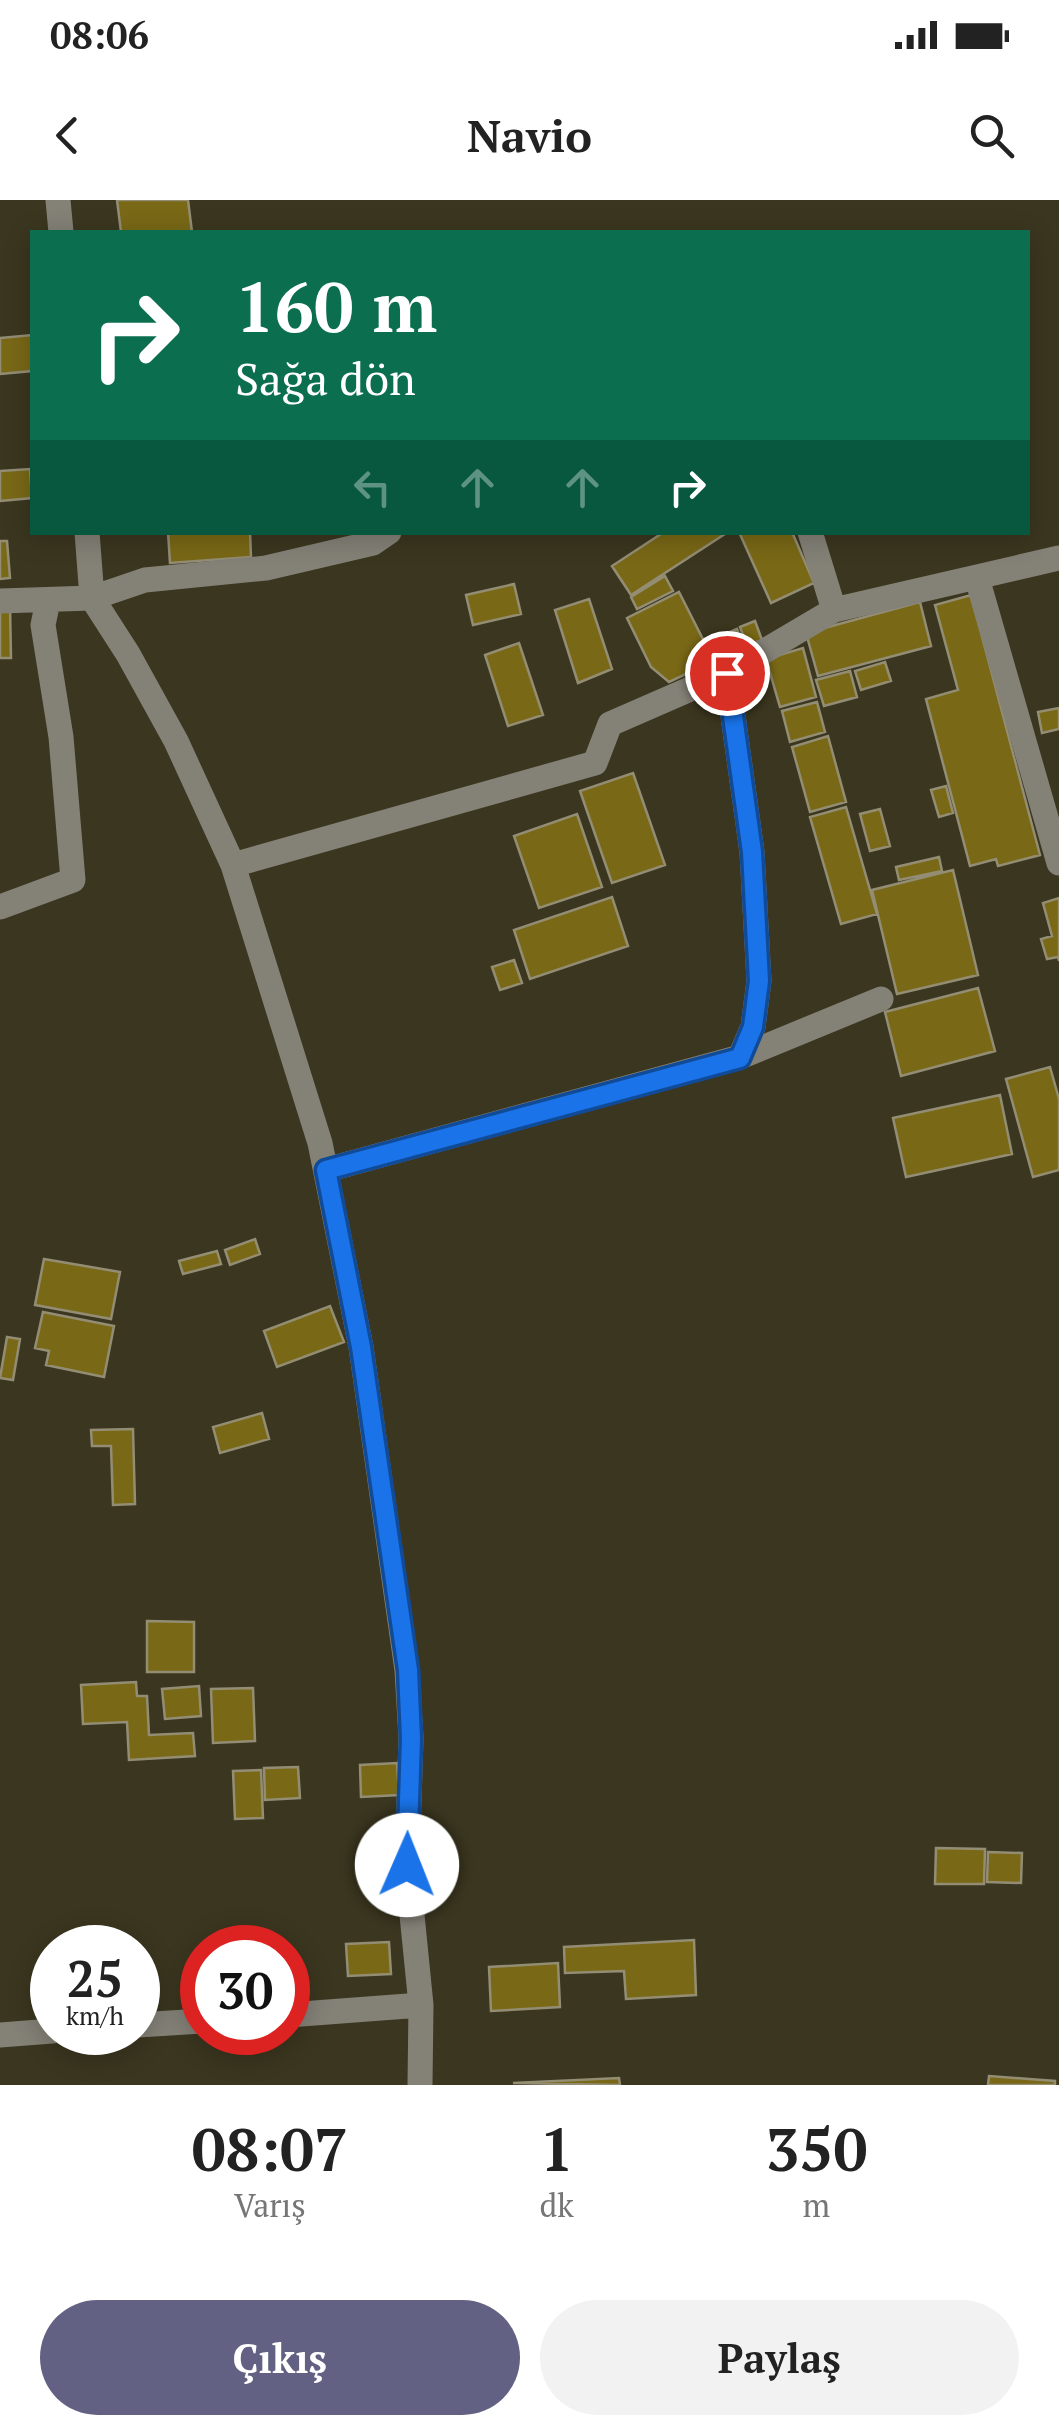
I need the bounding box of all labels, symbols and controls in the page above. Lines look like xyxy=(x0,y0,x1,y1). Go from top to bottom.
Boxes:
text: 08:06 xyxy=(50,10,149,60)
text: Navio xyxy=(467,105,592,165)
icon: back xyxy=(40,108,95,163)
icon: search xyxy=(964,108,1019,163)
text: 160 m xyxy=(235,259,437,352)
icon: right xyxy=(70,270,200,400)
text: Sağa dön xyxy=(235,348,416,408)
icon: left xyxy=(345,460,400,515)
icon: ahead xyxy=(450,460,505,515)
icon: ahead xyxy=(555,460,610,515)
icon: right xyxy=(660,460,715,515)
pin xyxy=(685,631,770,716)
icon: arrive xyxy=(700,646,755,701)
position arrow xyxy=(355,1813,459,1917)
speed limit sign: 30 xyxy=(180,1925,310,2055)
text: 25 xyxy=(67,1945,123,2011)
text: km/h xyxy=(66,1999,124,2032)
text: 08:07 xyxy=(192,2109,348,2188)
text: 1 xyxy=(540,2109,574,2188)
text: 350 xyxy=(766,2109,867,2188)
text: Varış xyxy=(234,2184,306,2226)
text: dk xyxy=(540,2184,574,2226)
text: m xyxy=(803,2184,830,2226)
button: Çıkış xyxy=(40,2300,520,2415)
button: Paylaş xyxy=(540,2300,1019,2415)

